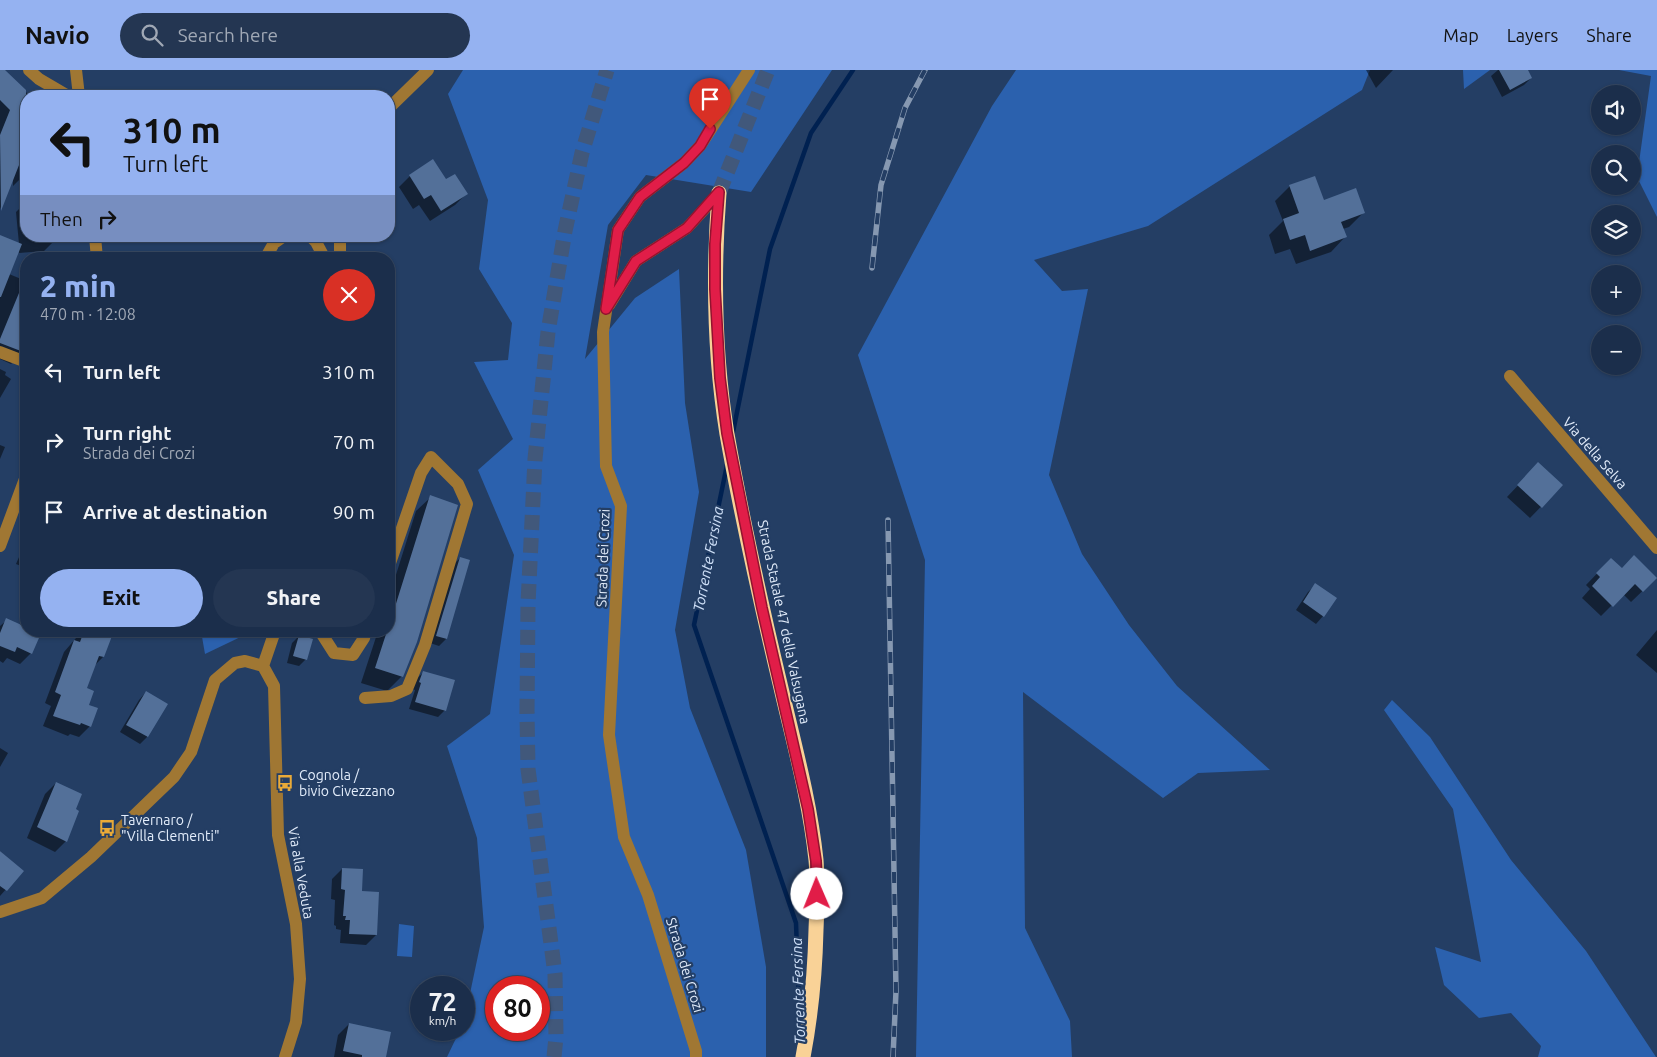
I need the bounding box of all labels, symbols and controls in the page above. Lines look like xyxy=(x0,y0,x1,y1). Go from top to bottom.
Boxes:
search box xyxy=(120,13,470,58)
icon: search xyxy=(138,21,166,49)
text: Navio xyxy=(25,22,90,49)
text: Search here xyxy=(178,24,278,46)
text: Map xyxy=(1443,25,1479,45)
text: Layers xyxy=(1507,25,1558,45)
text: Share xyxy=(1586,25,1632,45)
pin xyxy=(689,78,731,129)
icon: arrive xyxy=(696,85,724,113)
map controls xyxy=(1591,85,1641,375)
button: sound xyxy=(1591,85,1641,135)
icon: left xyxy=(40,110,105,175)
text: 310 m xyxy=(123,110,221,150)
button: search xyxy=(1591,145,1641,195)
text: Turn left xyxy=(123,151,208,176)
icon: right xyxy=(93,205,121,233)
button: layers xyxy=(1591,205,1641,255)
text: Then xyxy=(40,208,83,230)
button: + xyxy=(1591,265,1641,315)
text: 2 min xyxy=(40,269,116,303)
button: close xyxy=(323,269,375,321)
text: 470 m · 12:08 xyxy=(40,305,136,323)
button: − xyxy=(1591,325,1641,375)
icon: left xyxy=(40,358,68,386)
text: Turn left xyxy=(83,361,161,383)
text: 310 m xyxy=(322,361,375,383)
street label: Via della Selva xyxy=(1560,414,1630,492)
text: Turn right xyxy=(83,422,171,444)
icon: right xyxy=(40,428,68,456)
text: 70 m xyxy=(333,431,375,453)
text: Strada dei Crozi xyxy=(83,444,195,462)
icon: arrive xyxy=(40,498,68,526)
text: Arrive at destination xyxy=(83,501,268,523)
text: 90 m xyxy=(333,501,375,523)
water label: Torrente Fersina xyxy=(689,505,727,613)
street label: Strada dei Crozi xyxy=(593,509,613,607)
street label: Strada Statale 47 della Valsugana xyxy=(755,519,813,725)
button: Exit xyxy=(40,569,203,627)
button: Share xyxy=(213,569,375,627)
place label: Cognola / bivio Civezzano xyxy=(299,767,395,799)
bus stop icon: Cognola / bivio Civezzano xyxy=(275,773,295,793)
place label: Tavernaro / "Villa Clementi" xyxy=(121,812,220,844)
bus stop icon: Tavernaro / "Villa Clementi" xyxy=(97,818,117,838)
street label: Via alla Veduta xyxy=(285,826,317,920)
position arrow xyxy=(790,867,842,919)
street label: Strada dei Crozi xyxy=(663,916,707,1014)
water label: Torrente Fersina xyxy=(788,937,808,1045)
speed limit sign: 80 xyxy=(485,976,550,1041)
text: 72 xyxy=(428,988,457,1016)
text: km/h xyxy=(429,1014,456,1027)

